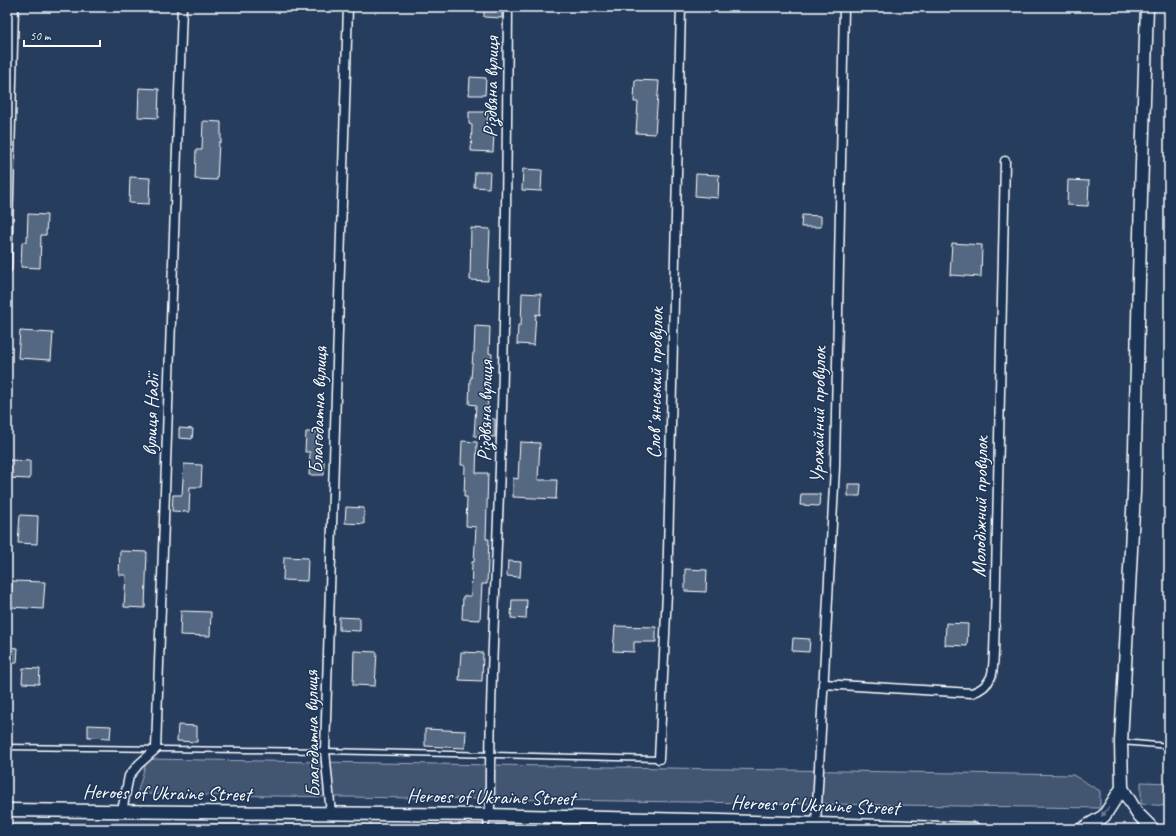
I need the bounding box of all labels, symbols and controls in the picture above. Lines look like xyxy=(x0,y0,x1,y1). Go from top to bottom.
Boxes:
scale bar xyxy=(24,22,100,48)
text: 50 m xyxy=(30,28,52,44)
street label: Різдвяна вулиця xyxy=(478,35,505,138)
street label: Словʼянський провулок xyxy=(641,306,669,459)
street label: Благодатна вулиця xyxy=(303,345,333,474)
street label: Урожайний провулок xyxy=(804,345,832,483)
street label: Різдвяна вулиця xyxy=(472,359,499,462)
street label: вулиця Надії xyxy=(137,369,165,456)
street label: Молодіжний провулок xyxy=(966,435,994,578)
street label: Благодатна вулиця xyxy=(298,669,326,798)
street label: Heroes of Ukraine Street xyxy=(83,779,255,807)
street label: Heroes of Ukraine Street xyxy=(407,783,579,811)
street label: Heroes of Ukraine Street xyxy=(731,790,903,821)
one-way arrow xyxy=(1101,807,1110,818)

